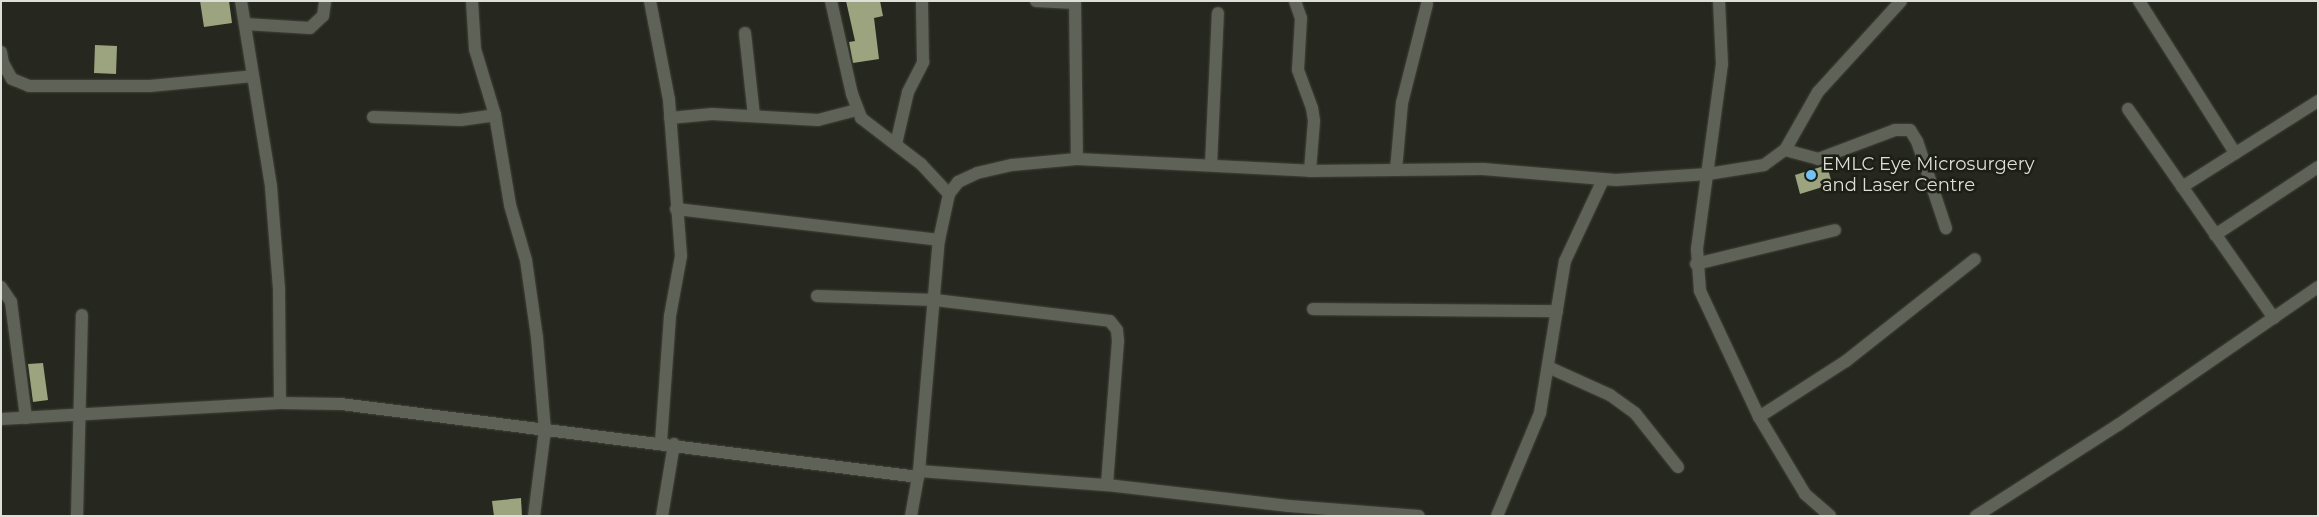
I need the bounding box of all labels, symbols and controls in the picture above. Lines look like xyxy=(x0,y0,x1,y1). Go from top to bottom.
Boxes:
place label: EMLC Eye Microsurgery and Laser Centre xyxy=(1822,154,2035,196)
marker: EMLC Eye Microsurgery and Laser Centre xyxy=(1804,168,1818,182)

